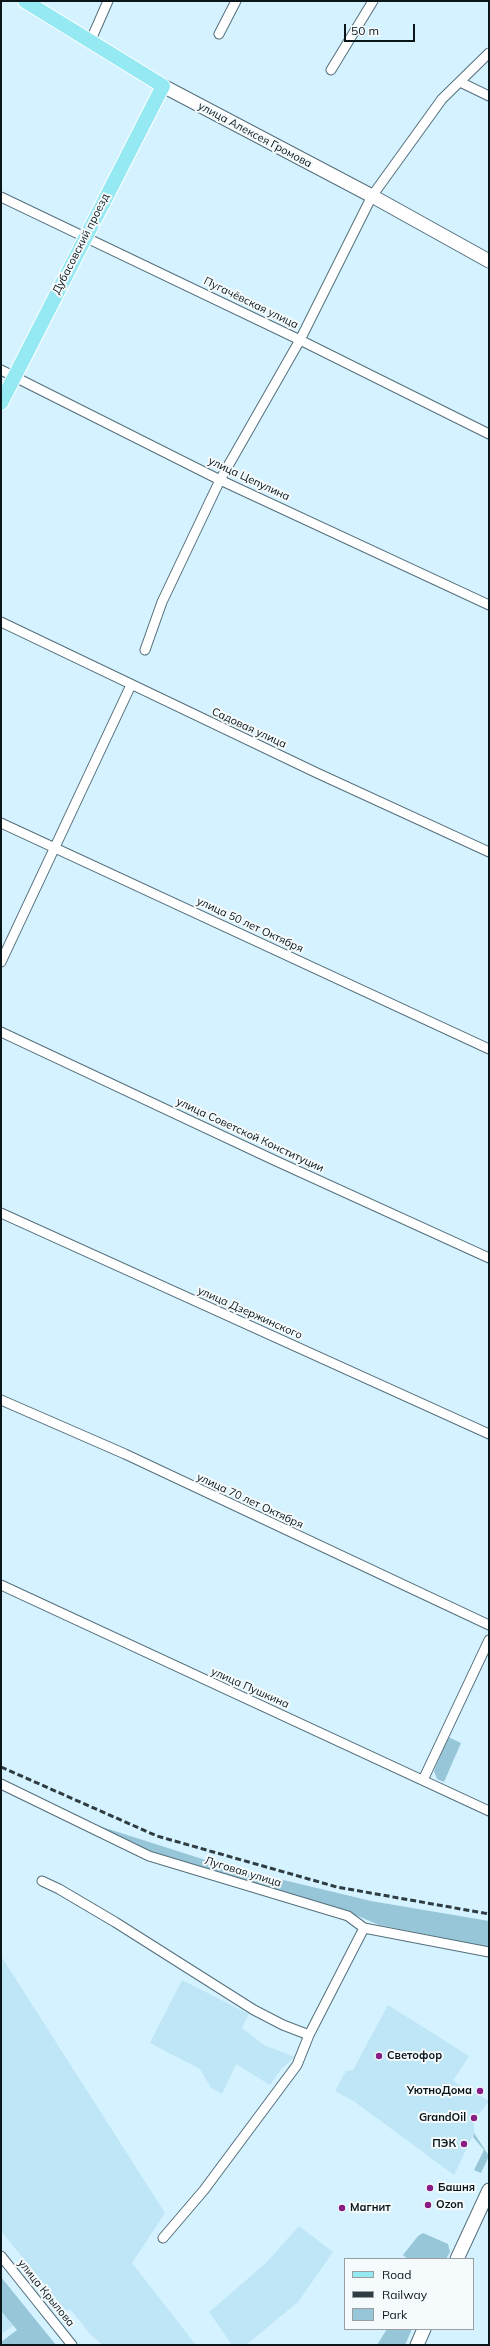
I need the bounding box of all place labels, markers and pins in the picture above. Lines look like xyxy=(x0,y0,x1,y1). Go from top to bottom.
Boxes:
place label: Светофор xyxy=(387,2049,442,2063)
marker: Светофор xyxy=(374,2051,384,2061)
place label: УютноДома xyxy=(407,2084,472,2098)
marker: УютноДома xyxy=(475,2086,485,2096)
place label: GrandOil xyxy=(419,2111,466,2125)
marker: GrandOil xyxy=(469,2113,479,2123)
place label: ПЭК xyxy=(432,2137,456,2151)
marker: ПЭК xyxy=(459,2139,469,2149)
place label: Башня xyxy=(438,2181,475,2195)
marker: Башня xyxy=(425,2183,435,2193)
place label: Ozon xyxy=(436,2198,463,2212)
marker: Ozon xyxy=(423,2200,433,2210)
place label: Магнит xyxy=(350,2201,391,2215)
marker: Магнит xyxy=(337,2203,347,2213)

